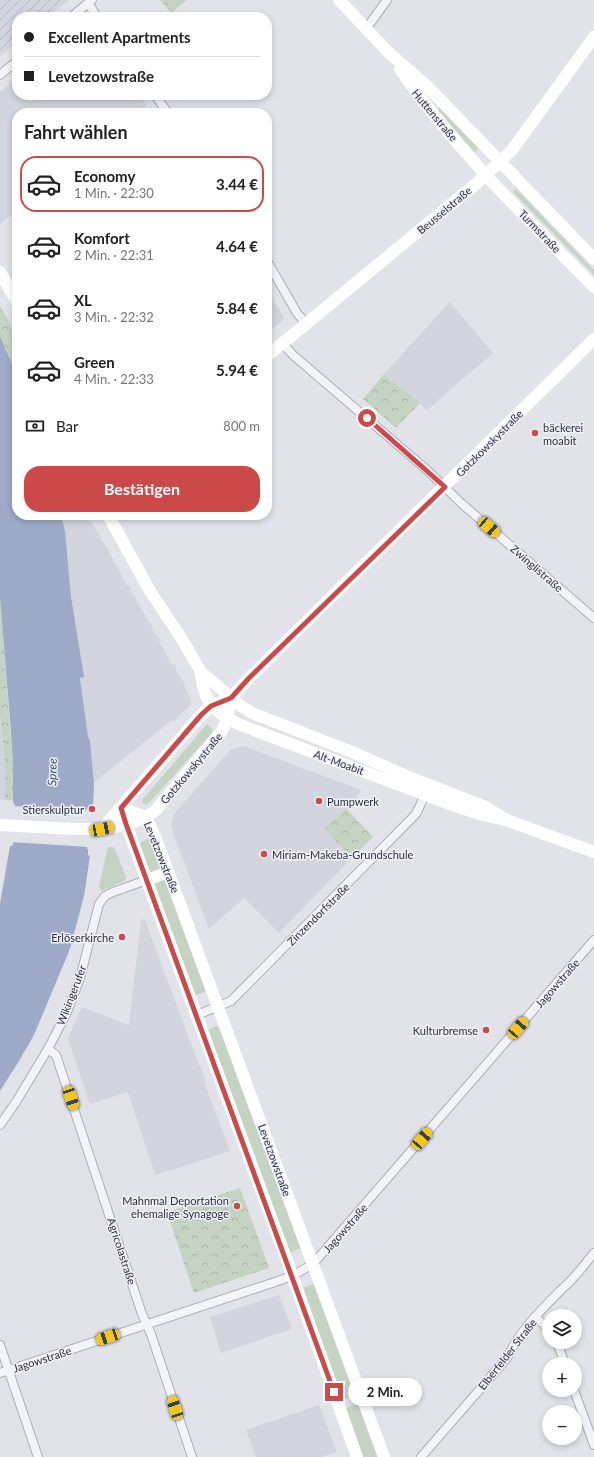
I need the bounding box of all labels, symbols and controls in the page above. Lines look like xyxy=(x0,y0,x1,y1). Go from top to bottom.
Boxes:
text: Excellent Apartments xyxy=(48,28,191,46)
text: Levetzowstraße xyxy=(48,67,154,85)
street label: Huttenstraße xyxy=(409,86,461,144)
text: Fahrt wählen xyxy=(24,121,128,143)
icon: car xyxy=(26,166,62,202)
text: Economy xyxy=(74,167,135,185)
text: 3.44 € xyxy=(216,175,258,193)
street label: Beusselstraße xyxy=(414,183,474,237)
text: 1 Min. · 22:30 xyxy=(74,185,154,201)
street label: Turmstraße xyxy=(516,207,564,255)
icon: car xyxy=(26,228,62,264)
text: Komfort xyxy=(74,229,130,247)
text: 4.64 € xyxy=(216,237,258,255)
text: 2 Min. · 22:31 xyxy=(74,247,154,263)
icon: car xyxy=(26,290,62,326)
text: XL xyxy=(74,291,92,309)
text: 5.84 € xyxy=(216,299,258,317)
text: 3 Min. · 22:32 xyxy=(74,309,154,325)
icon: car xyxy=(26,352,62,388)
text: Green xyxy=(74,353,115,371)
text: 5.94 € xyxy=(216,361,258,379)
text: 4 Min. · 22:33 xyxy=(74,371,154,387)
street label: Gotzkowskystraße xyxy=(453,407,525,479)
route start xyxy=(358,409,376,427)
icon: cash xyxy=(24,415,46,437)
text: Bar xyxy=(56,417,79,435)
text: 800 m xyxy=(223,418,260,434)
place label: bäckerei moabit xyxy=(543,421,584,447)
marker: bäckerei moabit xyxy=(530,428,540,438)
button: Bestätigen xyxy=(24,466,260,512)
car xyxy=(476,515,502,539)
street label: Zwinglistraße xyxy=(508,542,566,594)
street label: Gotzkowskystraße xyxy=(157,729,225,806)
street label: Alt-Moabit xyxy=(312,747,366,777)
water label: Spree xyxy=(44,758,60,786)
place label: Pumpwerk xyxy=(327,795,379,808)
marker: Pumpwerk xyxy=(314,796,324,806)
place label: Stierskulptur xyxy=(22,803,84,816)
marker: Stierskulptur xyxy=(87,804,97,814)
street label: Levetzowstraße xyxy=(142,819,182,895)
car xyxy=(89,821,115,837)
place label: Miriam-Makeba-Grundschule xyxy=(272,848,414,861)
marker: Miriam-Makeba-Grundschule xyxy=(259,849,269,859)
street label: Zinzendorfstraße xyxy=(284,880,352,948)
place label: Erlöserkirche xyxy=(51,931,114,944)
marker: Erlöserkirche xyxy=(117,932,127,942)
street label: Jagowstraße xyxy=(532,956,582,1010)
street label: Wikingerufer xyxy=(54,963,88,1027)
car xyxy=(506,1015,530,1041)
place label: Kulturbremse xyxy=(413,1024,478,1037)
marker: Kulturbremse xyxy=(481,1025,491,1035)
car xyxy=(62,1085,80,1111)
street label: Levetzowstraße xyxy=(256,1122,294,1198)
car xyxy=(410,1126,434,1152)
place label: Mahnmal Deportation ehemalige Synagoge xyxy=(122,1194,229,1220)
marker: Mahnmal Deportation ehemalige Synagoge xyxy=(232,1201,242,1211)
street label: Jagowstraße xyxy=(320,1201,370,1255)
street label: Agricolastraße xyxy=(105,1216,139,1286)
map controls xyxy=(542,1309,582,1445)
button: layers xyxy=(542,1309,582,1349)
street label: Elberfelder Straße xyxy=(475,1316,539,1392)
car xyxy=(95,1328,121,1346)
street label: Jagowstraße xyxy=(11,1343,73,1375)
button: + xyxy=(542,1357,582,1397)
callout: 2 Min. xyxy=(348,1378,422,1406)
route end xyxy=(325,1383,343,1401)
text: 2 Min. xyxy=(367,1384,403,1400)
car xyxy=(166,1395,184,1421)
button: − xyxy=(542,1405,582,1445)

